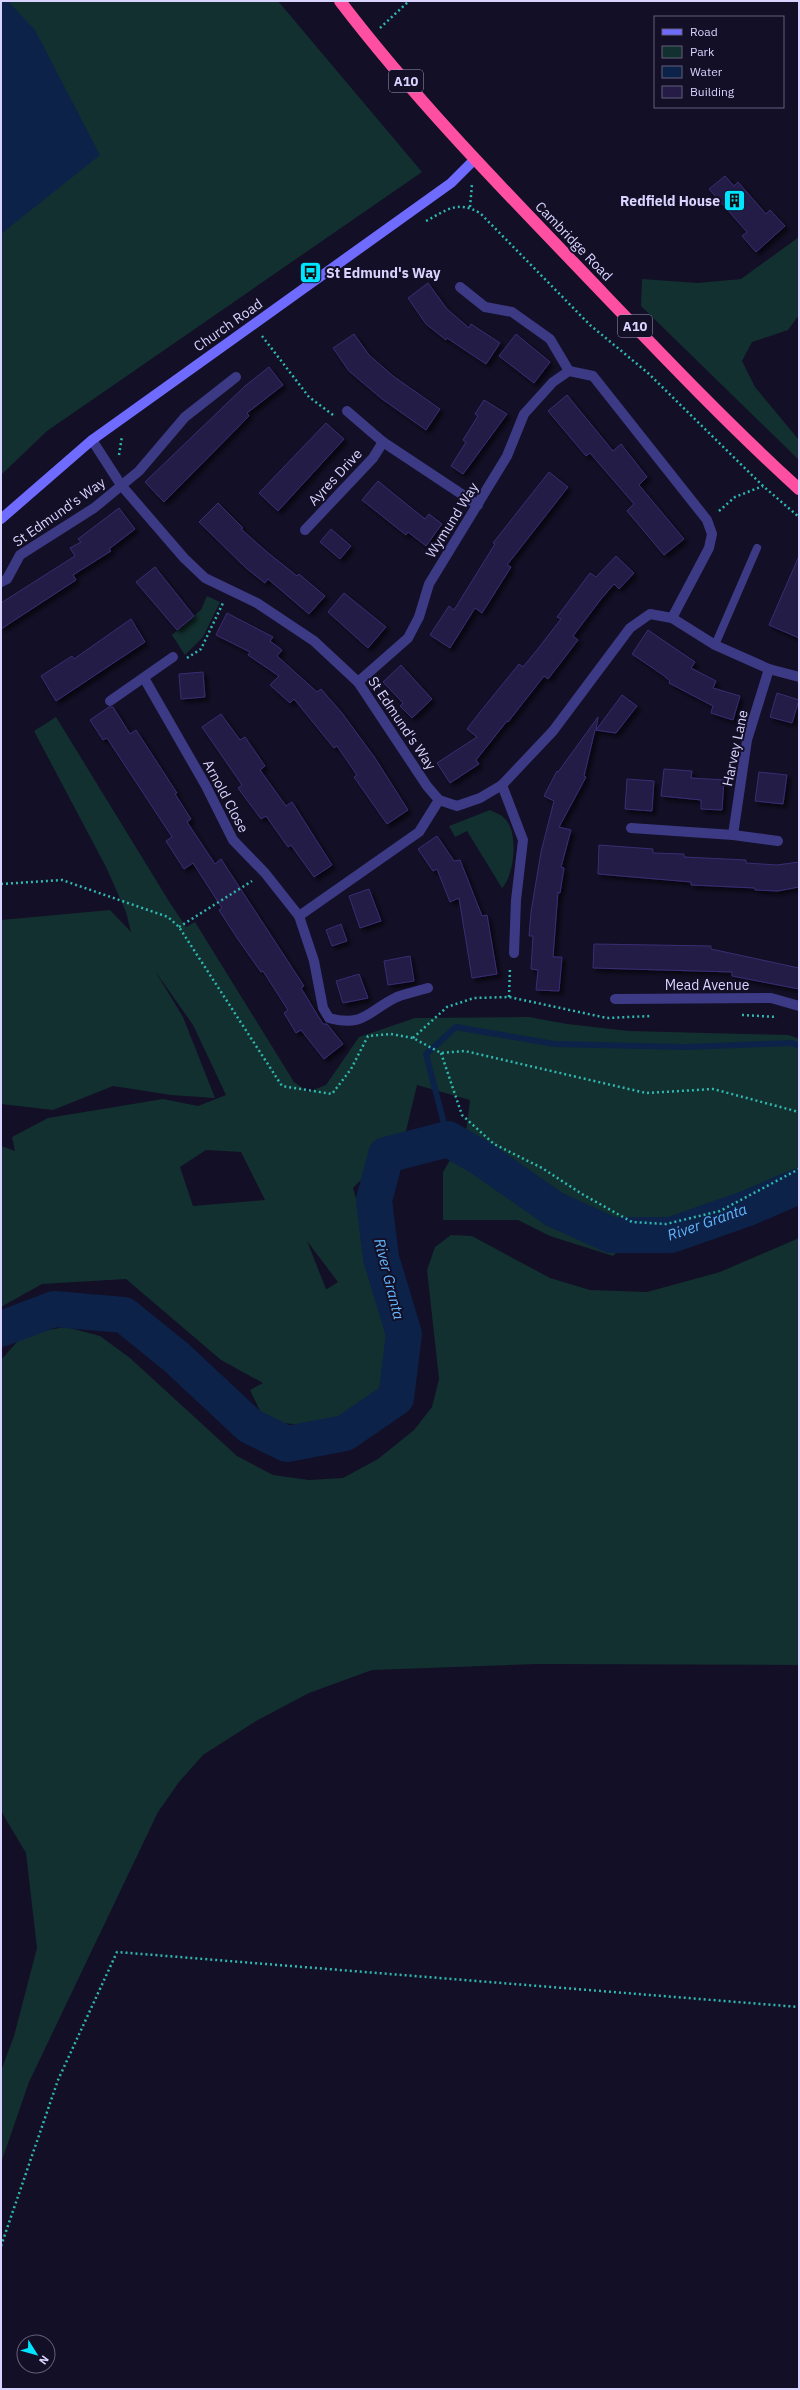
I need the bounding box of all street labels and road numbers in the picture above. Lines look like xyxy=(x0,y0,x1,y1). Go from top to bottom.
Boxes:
road number: A10 xyxy=(389,70,423,92)
street label: Cambridge Road xyxy=(531,197,617,285)
street label: Church Road xyxy=(190,295,266,355)
road number: A10 xyxy=(618,315,652,337)
street label: Ayres Drive xyxy=(304,445,366,509)
street label: St Edmund's Way xyxy=(9,473,109,551)
street label: Wymund Way xyxy=(422,479,482,561)
street label: St Edmund's Way xyxy=(364,673,440,773)
street label: Harvey Lane xyxy=(718,708,752,788)
street label: Arnold Close xyxy=(199,756,253,836)
street label: Mead Avenue xyxy=(665,976,750,994)

